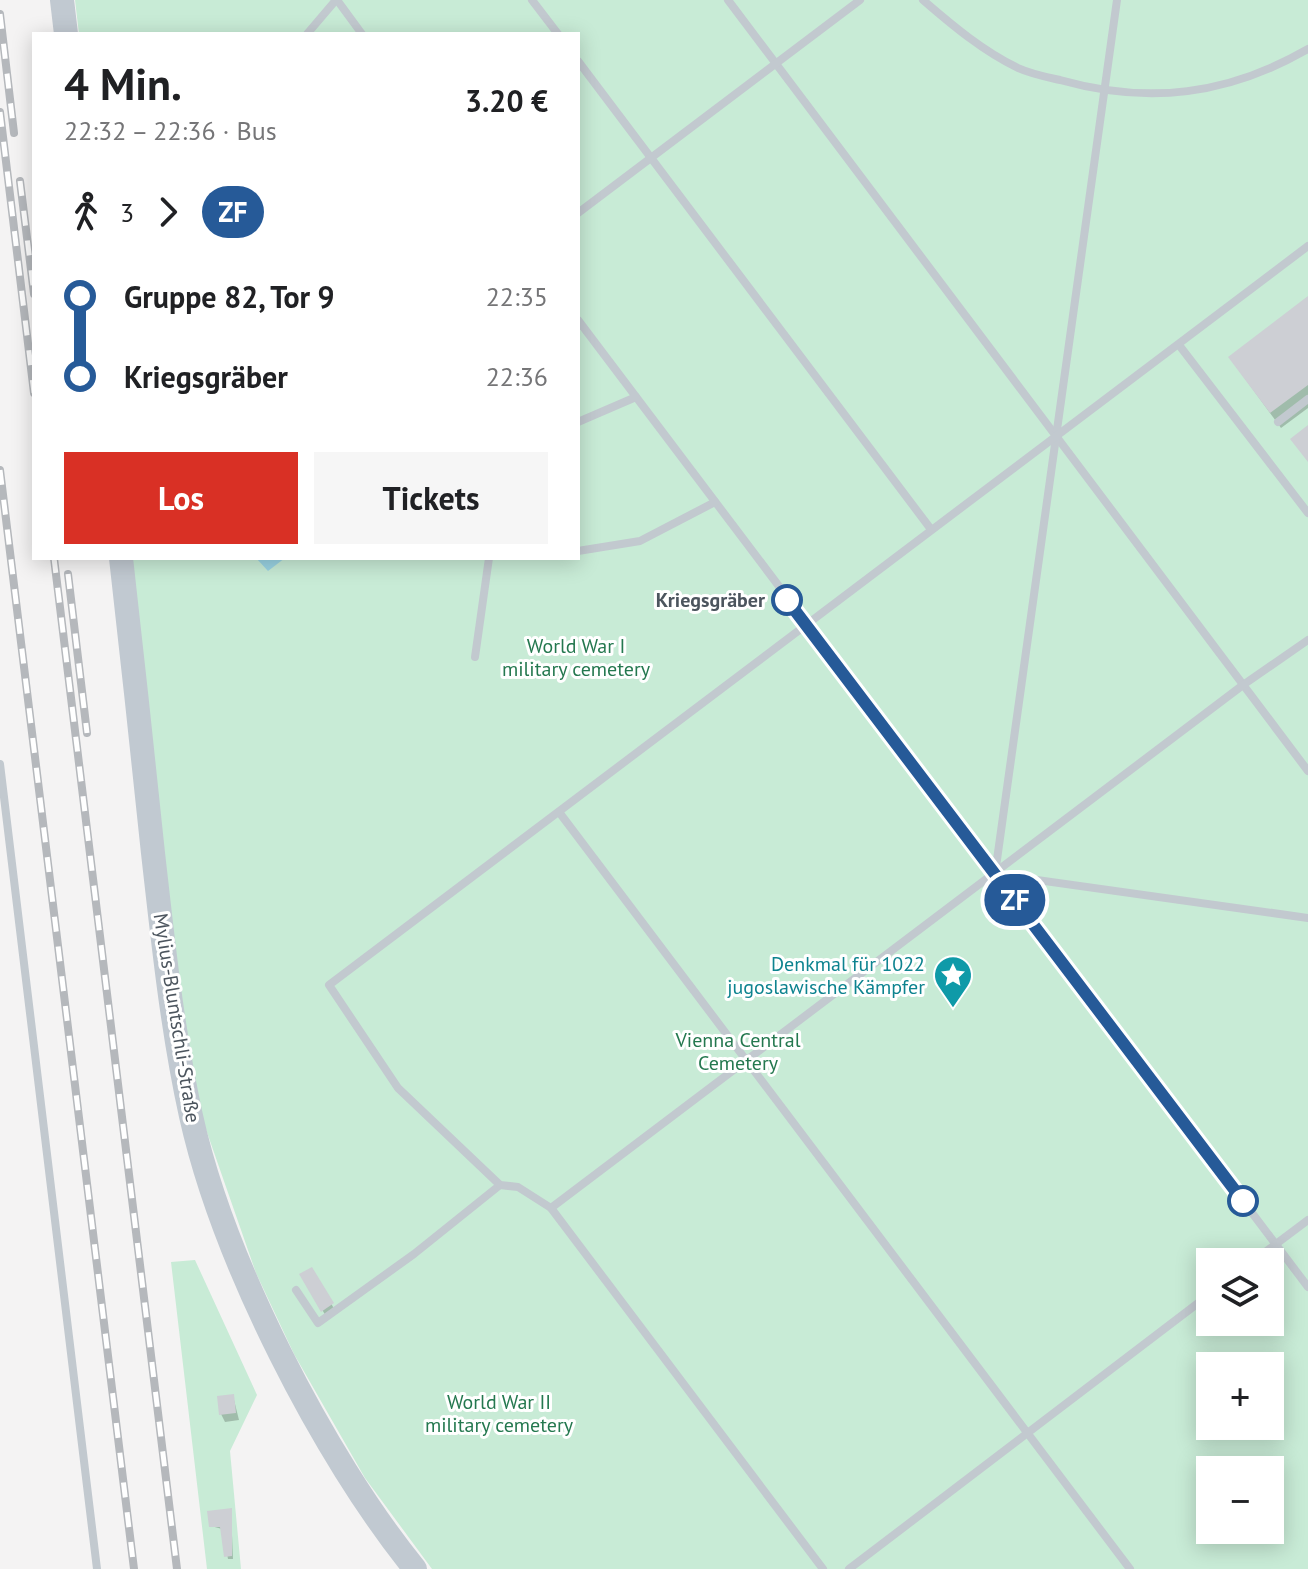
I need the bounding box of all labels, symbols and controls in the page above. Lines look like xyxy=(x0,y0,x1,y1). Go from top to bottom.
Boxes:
text: 4 Min. xyxy=(64,55,182,112)
text: 3.20 € xyxy=(465,81,548,120)
text: 22:32 – 22:36 · Bus xyxy=(64,114,277,147)
icon: walk xyxy=(64,190,108,234)
icon: forward xyxy=(146,190,190,234)
text: ZF xyxy=(218,193,248,230)
text: 3 xyxy=(120,196,134,229)
text: Gruppe 82, Tor 9 xyxy=(124,277,335,316)
text: 22:35 xyxy=(486,280,548,313)
text: Kriegsgräber xyxy=(124,357,288,396)
text: 22:36 xyxy=(486,360,548,393)
button: Los xyxy=(64,452,298,544)
button: Tickets xyxy=(314,452,548,544)
marker: Kriegsgräber xyxy=(772,585,802,615)
place label: Kriegsgräber xyxy=(656,587,765,613)
park label: World War I military cemetery xyxy=(502,633,651,682)
line badge: ZF xyxy=(979,874,1051,926)
text: ZF xyxy=(1000,881,1030,918)
street label: Mylius-Bluntschli-Straße xyxy=(148,911,206,1125)
place label: Denkmal für 1022 jugoslawische Kämpfer xyxy=(727,951,925,1000)
place icon: Denkmal für 1022 jugoslawische Kämpfer xyxy=(932,954,974,1009)
park label: Vienna Central Cemetery xyxy=(674,1027,801,1076)
unlabelled marker xyxy=(1228,1186,1258,1216)
map controls xyxy=(1196,1248,1284,1544)
button: layers xyxy=(1196,1248,1284,1336)
button: + xyxy=(1196,1352,1284,1440)
park label: World War II military cemetery xyxy=(425,1389,574,1438)
button: − xyxy=(1196,1456,1284,1544)

